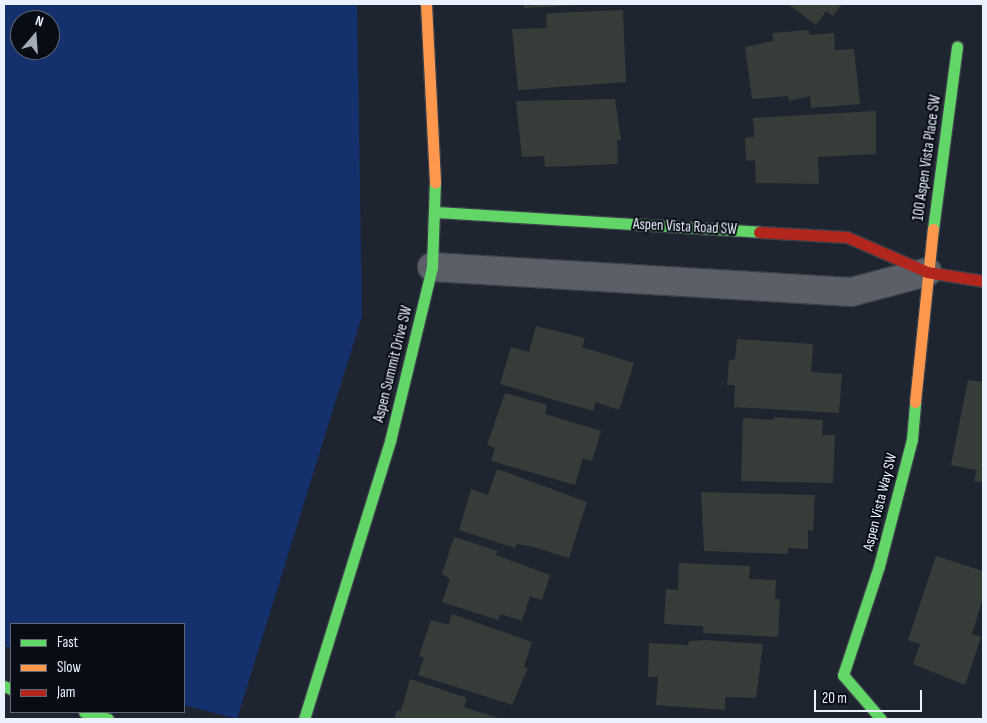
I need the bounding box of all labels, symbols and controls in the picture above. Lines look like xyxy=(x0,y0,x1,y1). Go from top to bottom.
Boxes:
north arrow xyxy=(10,10,60,60)
text: N xyxy=(33,12,46,30)
street label: 100 Aspen Vista Place SW xyxy=(909,94,945,222)
street label: Aspen Vista Road SW xyxy=(633,215,737,239)
street label: Aspen Summit Drive SW xyxy=(370,304,416,424)
street label: Aspen Vista Way SW xyxy=(859,451,901,553)
legend xyxy=(10,623,185,713)
text: Fast xyxy=(57,633,78,652)
text: Slow xyxy=(57,658,81,677)
scale bar xyxy=(817,680,924,712)
text: Jam xyxy=(57,683,75,702)
text: 20 m xyxy=(822,689,847,708)

